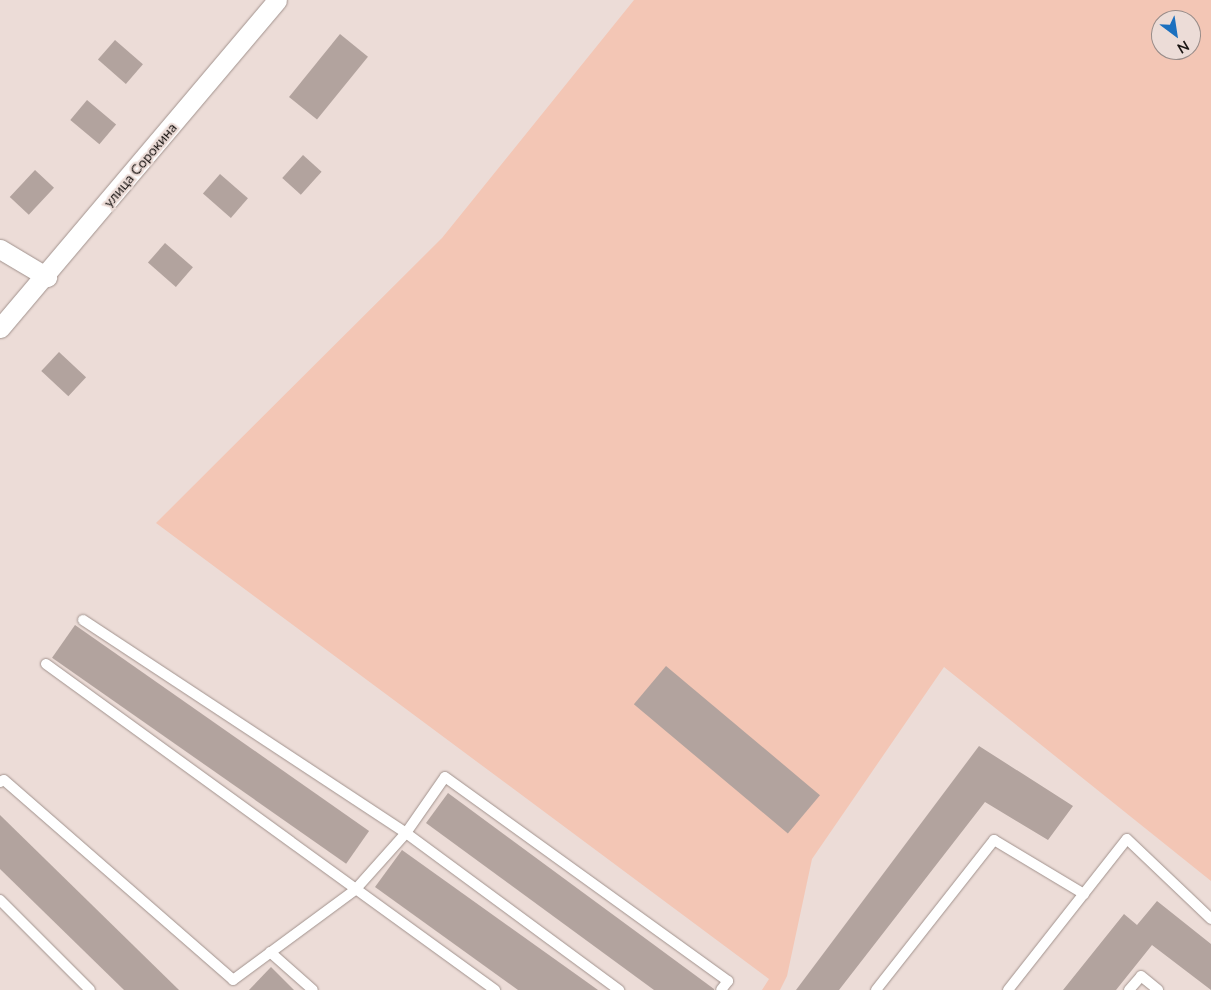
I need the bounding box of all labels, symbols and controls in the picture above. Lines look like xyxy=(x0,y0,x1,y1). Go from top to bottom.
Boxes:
north arrow xyxy=(1151,10,1201,60)
text: N xyxy=(1174,37,1192,57)
street label: улица Сорокина xyxy=(100,119,180,211)

